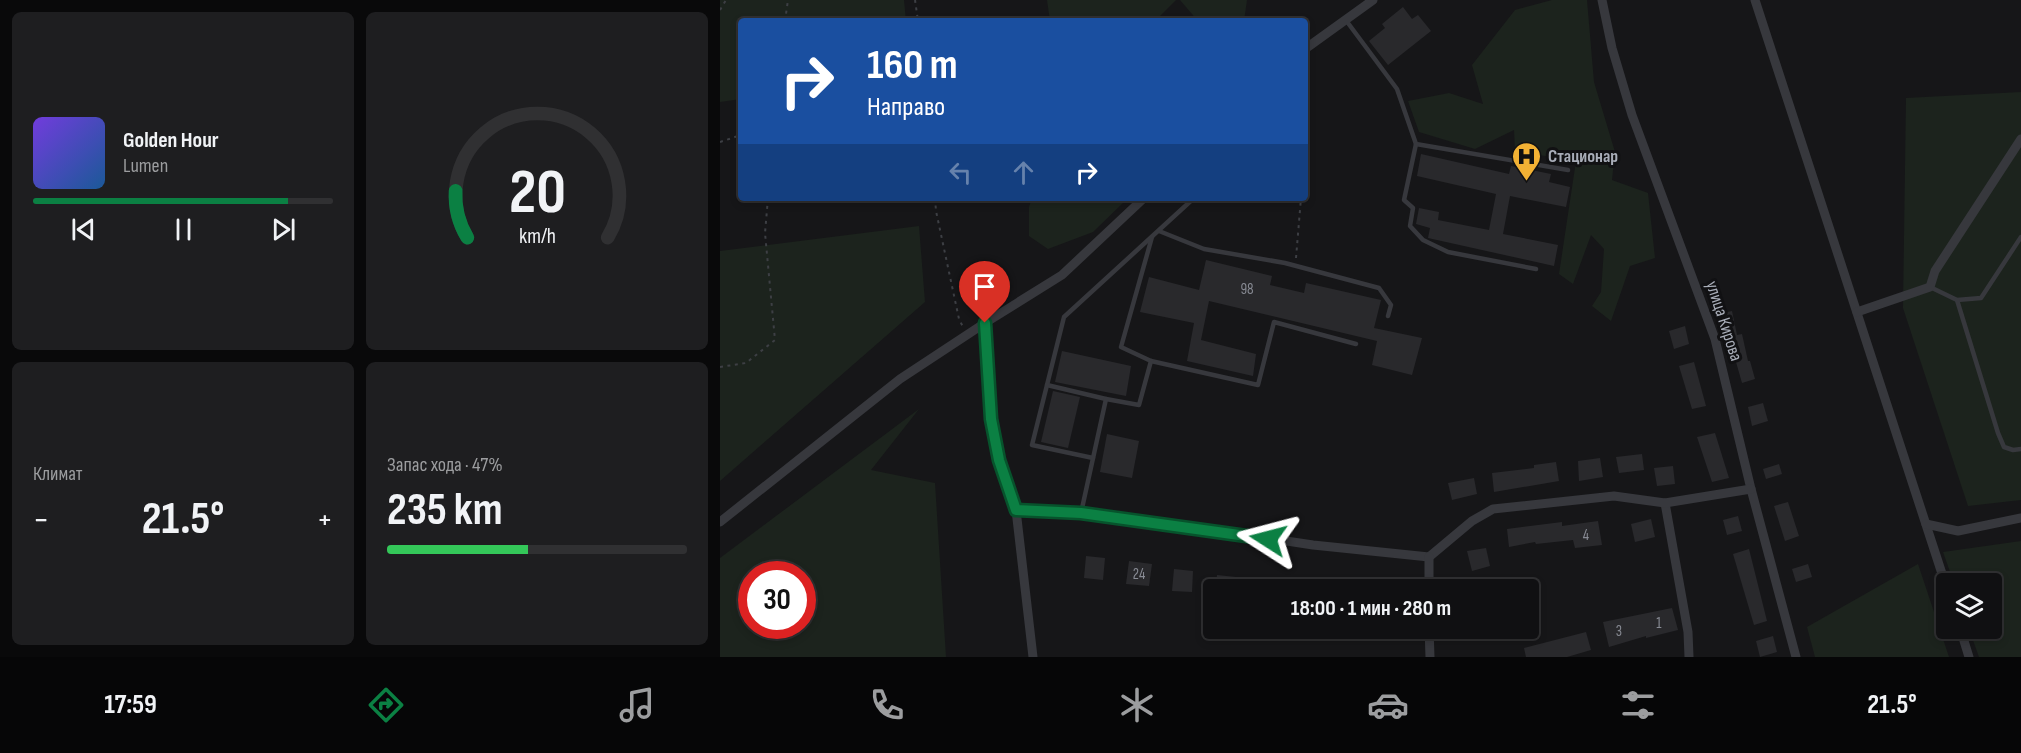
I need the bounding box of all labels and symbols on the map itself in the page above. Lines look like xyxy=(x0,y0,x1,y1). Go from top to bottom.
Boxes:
hospital icon: Стационар xyxy=(1511,140,1543,182)
place label: Стационар xyxy=(1548,146,1618,167)
pin xyxy=(959,261,1010,323)
street label: улица Кирова xyxy=(1701,278,1747,364)
house number: 98 xyxy=(1240,280,1254,299)
position arrow xyxy=(1236,507,1300,571)
house number: 4 xyxy=(1583,526,1589,545)
speed limit sign: 30 xyxy=(738,561,816,639)
house number: 24 xyxy=(1133,565,1145,584)
house number: 1 xyxy=(1656,614,1662,633)
house number: 3 xyxy=(1616,622,1622,641)

